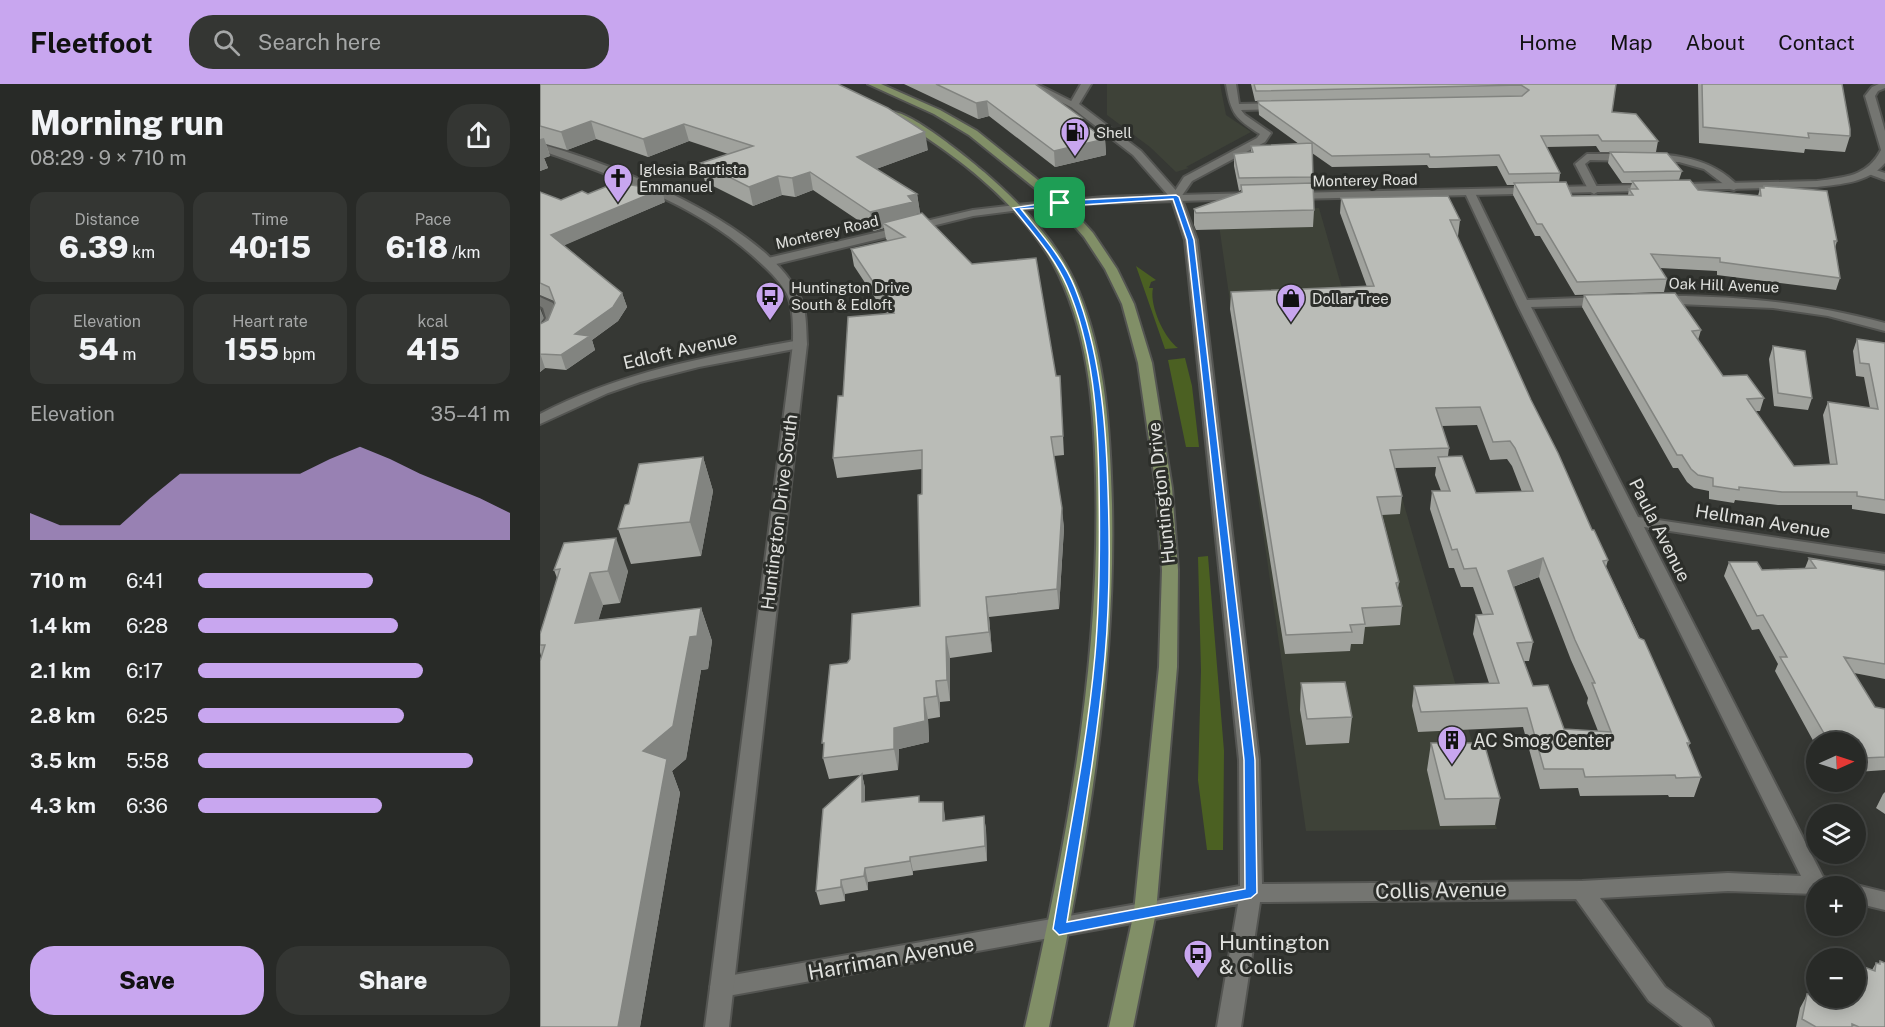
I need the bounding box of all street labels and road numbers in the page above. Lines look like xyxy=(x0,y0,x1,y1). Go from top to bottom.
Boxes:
street label: Monterey Road xyxy=(1312,171,1418,189)
street label: Monterey Road xyxy=(774,212,880,252)
street label: Oak Hill Avenue xyxy=(1668,275,1780,295)
street label: Edloft Avenue xyxy=(621,327,739,373)
street label: Huntington Drive South xyxy=(757,413,801,611)
street label: Huntington Drive xyxy=(1143,421,1179,565)
street label: Paula Avenue xyxy=(1625,475,1695,585)
street label: Hellman Avenue xyxy=(1694,500,1832,542)
street label: Collis Avenue xyxy=(1375,876,1507,904)
street label: Harriman Avenue xyxy=(806,931,976,985)

